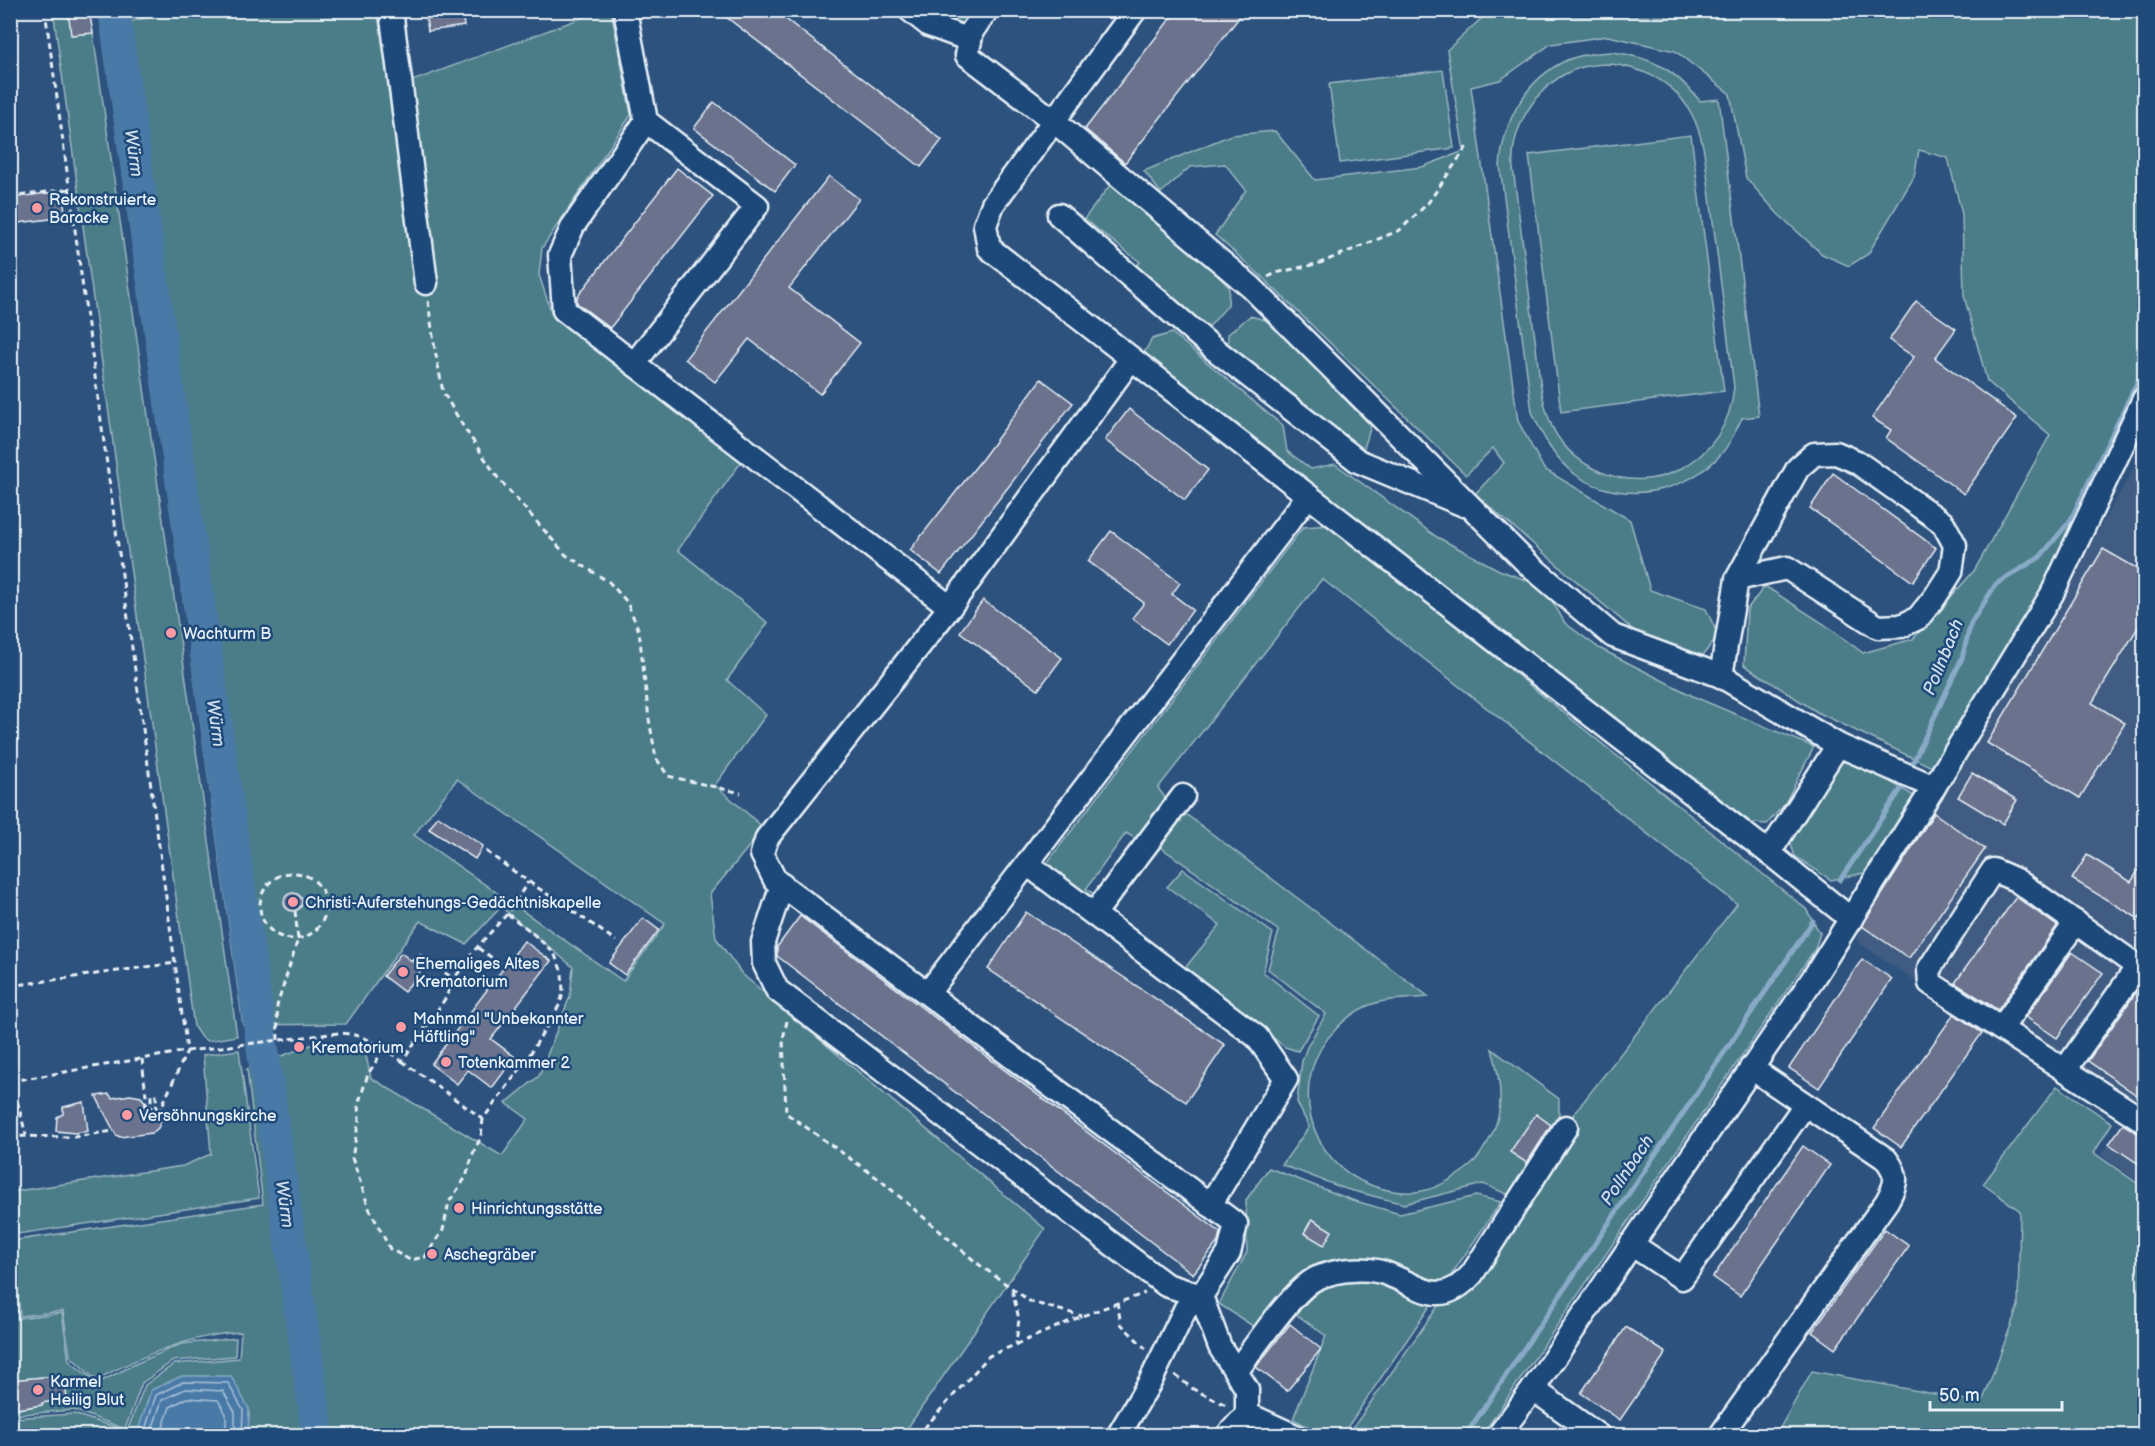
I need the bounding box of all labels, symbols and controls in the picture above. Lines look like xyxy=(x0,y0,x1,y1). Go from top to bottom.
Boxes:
water label: Würm xyxy=(120,128,147,178)
place label: Rekonstruierte Baracke xyxy=(49,191,157,228)
marker: Rekonstruierte Baracke xyxy=(30,201,44,215)
water label: Pollnbach xyxy=(1919,616,1968,698)
place label: Wachturm B xyxy=(183,625,271,644)
marker: Wachturm B xyxy=(164,626,178,640)
water label: Würm xyxy=(202,698,229,748)
place label: Christi-Auferstehungs-Gedächtniskapelle xyxy=(305,894,602,913)
marker: Christi-Auferstehungs-Gedächtniskapelle xyxy=(286,895,300,909)
place label: Ehemaliges Altes Krematorium xyxy=(415,955,540,992)
marker: Ehemaliges Altes Krematorium xyxy=(396,965,410,979)
place label: Mahnmal "Unbekannter Häftling" xyxy=(413,1010,584,1047)
marker: Mahnmal "Unbekannter Häftling" xyxy=(394,1020,408,1034)
place label: Krematorium xyxy=(311,1039,404,1058)
marker: Krematorium xyxy=(292,1040,306,1054)
place label: Totenkammer 2 xyxy=(458,1054,570,1073)
marker: Totenkammer 2 xyxy=(439,1055,453,1069)
place label: Versöhnungskirche xyxy=(139,1107,277,1126)
marker: Versöhnungskirche xyxy=(120,1108,134,1122)
water label: Pollnbach xyxy=(1596,1131,1659,1209)
water label: Würm xyxy=(271,1179,298,1229)
place label: Hinrichtungsstätte xyxy=(471,1200,603,1219)
marker: Hinrichtungsstätte xyxy=(452,1201,466,1215)
place label: Aschegräber xyxy=(444,1246,536,1265)
marker: Aschegräber xyxy=(425,1247,439,1261)
place label: Karmel Heilig Blut xyxy=(50,1373,124,1410)
scale bar xyxy=(1930,1374,2062,1412)
marker: Karmel Heilig Blut xyxy=(31,1383,45,1397)
text: 50 m xyxy=(1939,1385,1980,1406)

